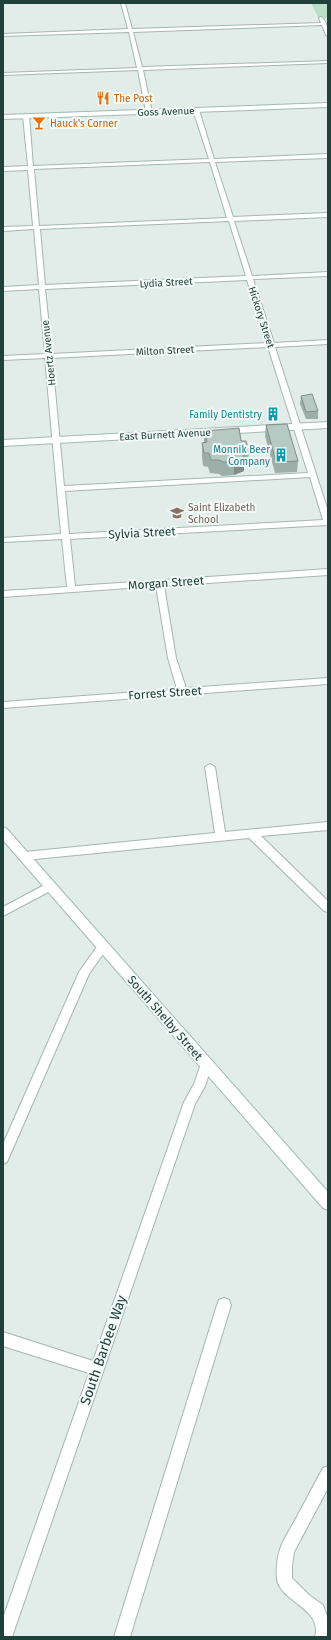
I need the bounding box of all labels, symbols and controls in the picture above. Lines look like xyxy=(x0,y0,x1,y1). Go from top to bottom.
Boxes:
restaurant icon: The Post xyxy=(95,90,111,106)
place label: The Post xyxy=(114,93,153,105)
street label: Goss Avenue xyxy=(137,105,195,119)
bar icon: Hauck's Corner xyxy=(31,115,47,131)
place label: Hauck's Corner xyxy=(50,118,118,130)
street label: Lydia Street xyxy=(139,276,193,290)
street label: Hickory Street xyxy=(245,285,277,350)
street label: Hoertz Avenue xyxy=(40,320,58,386)
street label: Milton Street xyxy=(136,343,195,359)
building icon: Family Dentistry xyxy=(265,406,281,422)
place label: Family Dentistry xyxy=(189,409,262,421)
street label: East Burnett Avenue xyxy=(119,427,211,443)
place label: Monnik Beer Company xyxy=(213,444,270,468)
building icon: Monnik Beer Company xyxy=(273,447,289,463)
place label: Saint Elizabeth School xyxy=(188,502,255,526)
school or university icon: Saint Elizabeth School xyxy=(169,505,185,521)
street label: Sylvia Street xyxy=(108,524,177,542)
street label: Morgan Street xyxy=(128,573,205,593)
street label: Forrest Street xyxy=(128,683,203,703)
street label: South Shelby Street xyxy=(124,973,206,1064)
street label: South Barbee Way xyxy=(77,1293,130,1407)

